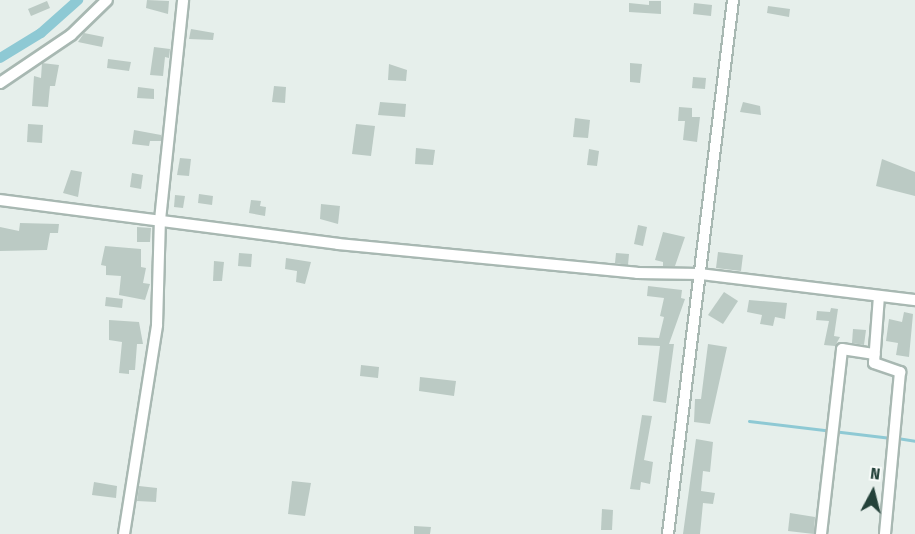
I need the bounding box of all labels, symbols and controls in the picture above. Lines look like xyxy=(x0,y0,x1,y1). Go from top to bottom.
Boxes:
north arrow xyxy=(843,462,903,522)
text: N xyxy=(869,464,881,484)

